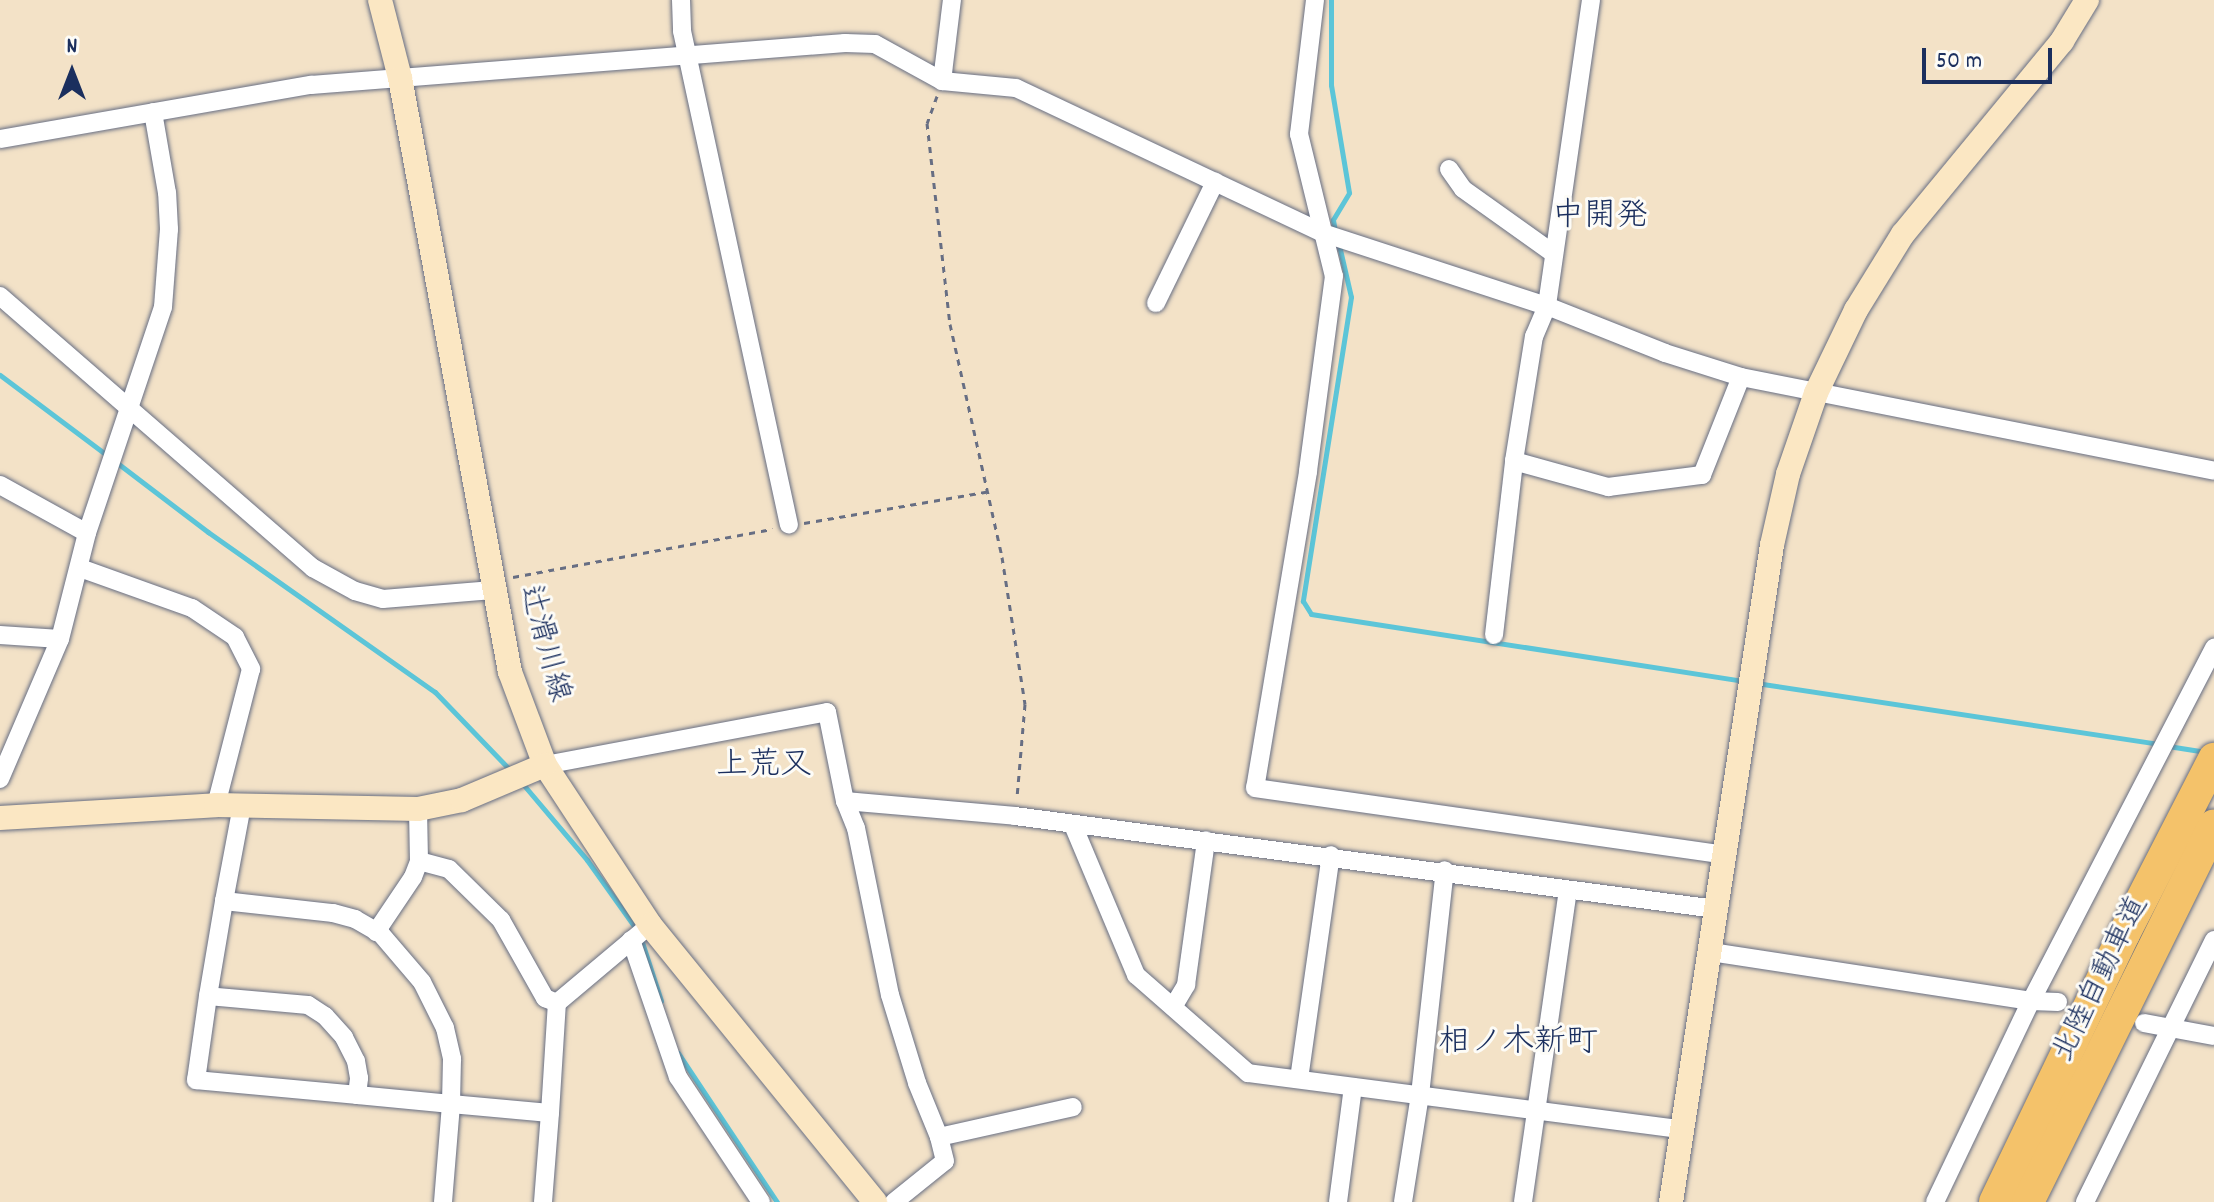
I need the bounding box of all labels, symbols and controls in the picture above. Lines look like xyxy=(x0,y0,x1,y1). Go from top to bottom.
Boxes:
north arrow xyxy=(32,32,112,112)
text: N xyxy=(67,32,77,63)
scale bar xyxy=(1926,32,2056,82)
text: 50 m xyxy=(1936,45,1982,79)
district label: 中開発 xyxy=(1552,199,1648,237)
street label: 辻滑川線 xyxy=(509,581,575,707)
district label: 上荒又 xyxy=(716,748,812,786)
street label: 北陸自動車道 xyxy=(2047,891,2159,1069)
district label: 相ノ木新町 xyxy=(1438,1025,1598,1063)

